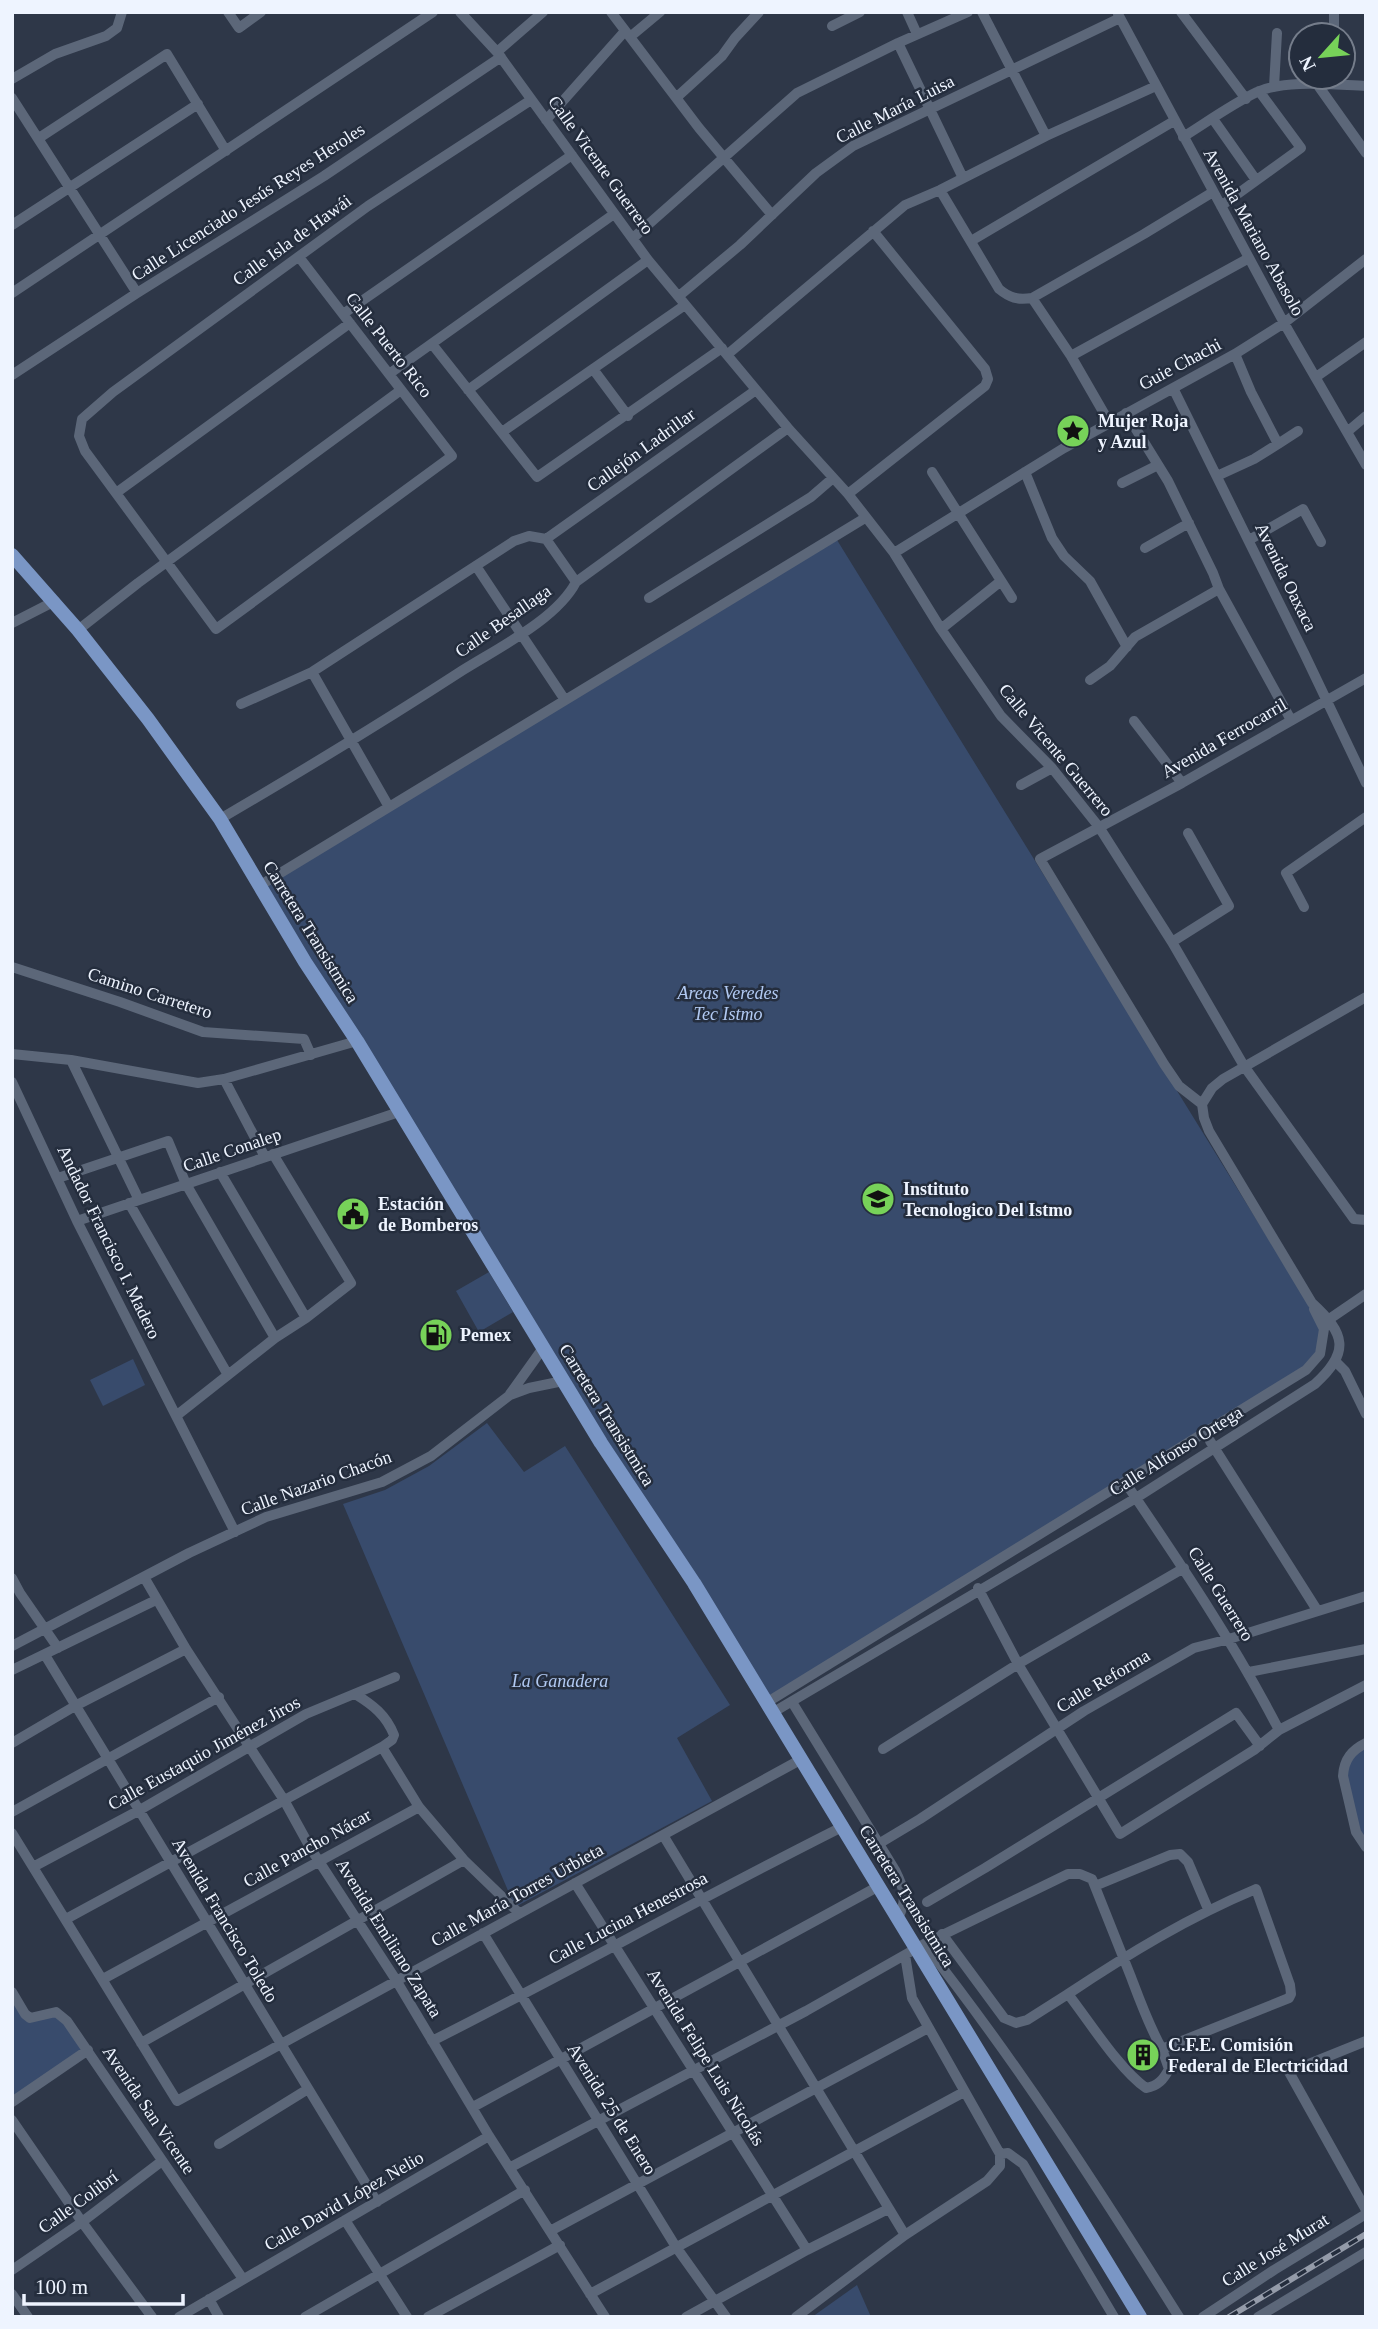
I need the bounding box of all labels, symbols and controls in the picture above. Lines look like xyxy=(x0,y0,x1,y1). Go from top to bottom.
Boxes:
north arrow xyxy=(1287,21,1357,91)
text: N xyxy=(1295,52,1320,74)
street label: Calle María Luisa xyxy=(833,71,957,147)
street label: Calle Vicente Guerrero xyxy=(544,92,658,238)
street label: Calle Licenciado Jesús Reyes Heroles xyxy=(128,119,368,285)
street label: Avenida Mariano Abasolo xyxy=(1200,145,1308,319)
street label: Calle Isla de Hawái xyxy=(229,190,355,290)
street label: Calle Puerto Rico xyxy=(342,288,436,402)
street label: Guie Chachi xyxy=(1135,334,1225,394)
street label: Callejón Ladrillar xyxy=(583,404,699,496)
place label: Mujer Roja y Azul xyxy=(1098,411,1188,452)
place icon: Mujer Roja y Azul xyxy=(1054,412,1092,450)
street label: Avenida Oaxaca xyxy=(1251,520,1321,634)
street label: Calle Besallaga xyxy=(451,581,555,661)
street label: Calle Vicente Guerrero xyxy=(995,680,1117,820)
street label: Avenida Ferrocarril xyxy=(1158,694,1290,782)
street label: Carretera Transistmica xyxy=(259,857,363,1007)
street label: Camino Carretero xyxy=(85,963,215,1023)
park label: Areas Veredes Tec Istmo xyxy=(676,983,779,1024)
street label: Calle Conalep xyxy=(180,1124,284,1176)
street label: Andador Francisco I. Madero xyxy=(53,1142,165,1342)
place label: Instituto Tecnologico Del Istmo xyxy=(903,1179,1072,1220)
school or university icon: Instituto Tecnologico Del Istmo xyxy=(859,1180,897,1218)
place label: Estación de Bomberos xyxy=(378,1194,478,1235)
public building icon: Estación de Bomberos xyxy=(334,1195,372,1233)
fuel station icon: Pemex xyxy=(417,1316,455,1354)
place label: Pemex xyxy=(460,1325,511,1345)
street label: Carretera Transistmica xyxy=(555,1340,659,1490)
street label: Calle Alfonso Ortega xyxy=(1106,1402,1246,1500)
street label: Calle Nazario Chacón xyxy=(238,1446,394,1520)
street label: Calle Guerrero xyxy=(1184,1543,1258,1645)
street label: Calle Reforma xyxy=(1053,1645,1153,1717)
park label: La Ganadera xyxy=(511,1671,608,1691)
street label: Calle Eustaquio Jiménez Jiros xyxy=(104,1692,304,1814)
street label: Calle Pancho Nácar xyxy=(240,1805,374,1891)
street label: Carretera Transistmica xyxy=(855,1821,959,1971)
street label: Avenida Francisco Toledo xyxy=(168,1834,282,2006)
street label: Calle María Torres Urbieta xyxy=(427,1839,607,1951)
street label: Avenida Emiliano Zapata xyxy=(332,1855,446,2021)
street label: Calle Lucina Henestrosa xyxy=(545,1868,711,1968)
street label: Avenida Felipe Luis Nicolás xyxy=(643,1965,769,2149)
place label: C.F.E. Comisión Federal de Electricidad xyxy=(1168,2035,1348,2076)
building icon: C.F.E. Comisión Federal de Electricidad xyxy=(1124,2036,1162,2074)
street label: Avenida 25 de Enero xyxy=(563,2040,661,2178)
street label: Avenida San Vicente xyxy=(99,2042,199,2178)
street label: Calle David López Nelio xyxy=(261,2147,427,2255)
street label: Calle Colibrí xyxy=(34,2166,122,2238)
street label: Calle José Murat xyxy=(1218,2209,1332,2291)
scale bar xyxy=(24,2262,184,2306)
text: 100 m xyxy=(35,2275,88,2299)

